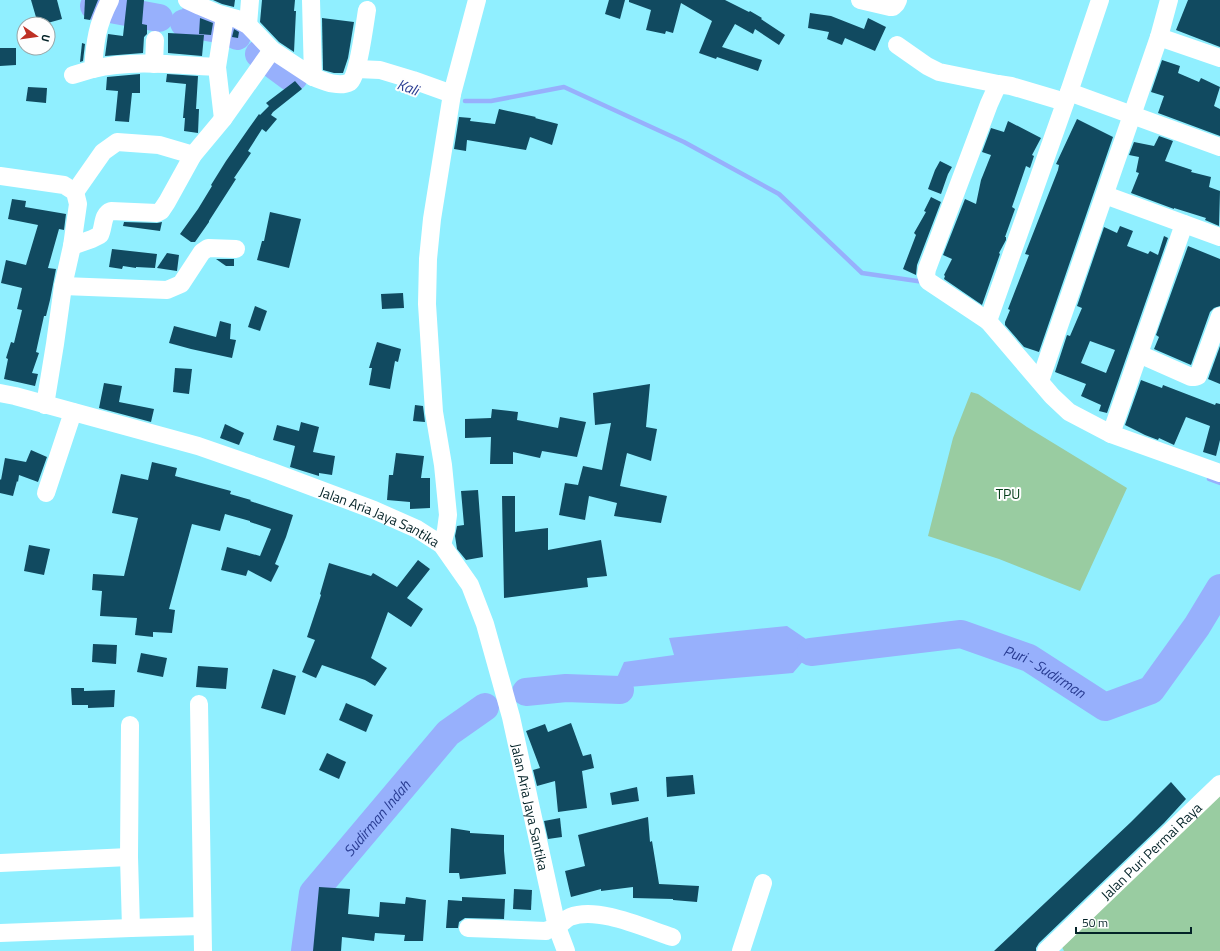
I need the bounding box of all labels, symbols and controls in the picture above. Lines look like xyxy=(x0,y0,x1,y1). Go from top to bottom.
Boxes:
north arrow xyxy=(16,16,56,56)
text: U xyxy=(37,33,54,44)
water label: Kali xyxy=(394,73,424,102)
street label: Jalan Aria Jaya Santika xyxy=(317,480,444,552)
park label: TPU xyxy=(996,483,1020,504)
water label: Puri - Sudirman xyxy=(1000,638,1091,704)
street label: Jalan Aria Jaya Santika xyxy=(506,741,555,872)
water label: Sudirman Indah xyxy=(337,774,416,861)
street label: Jalan Puri Permai Raya xyxy=(1095,797,1206,904)
scale bar xyxy=(1076,909,1191,935)
text: 50 m xyxy=(1082,913,1108,932)

